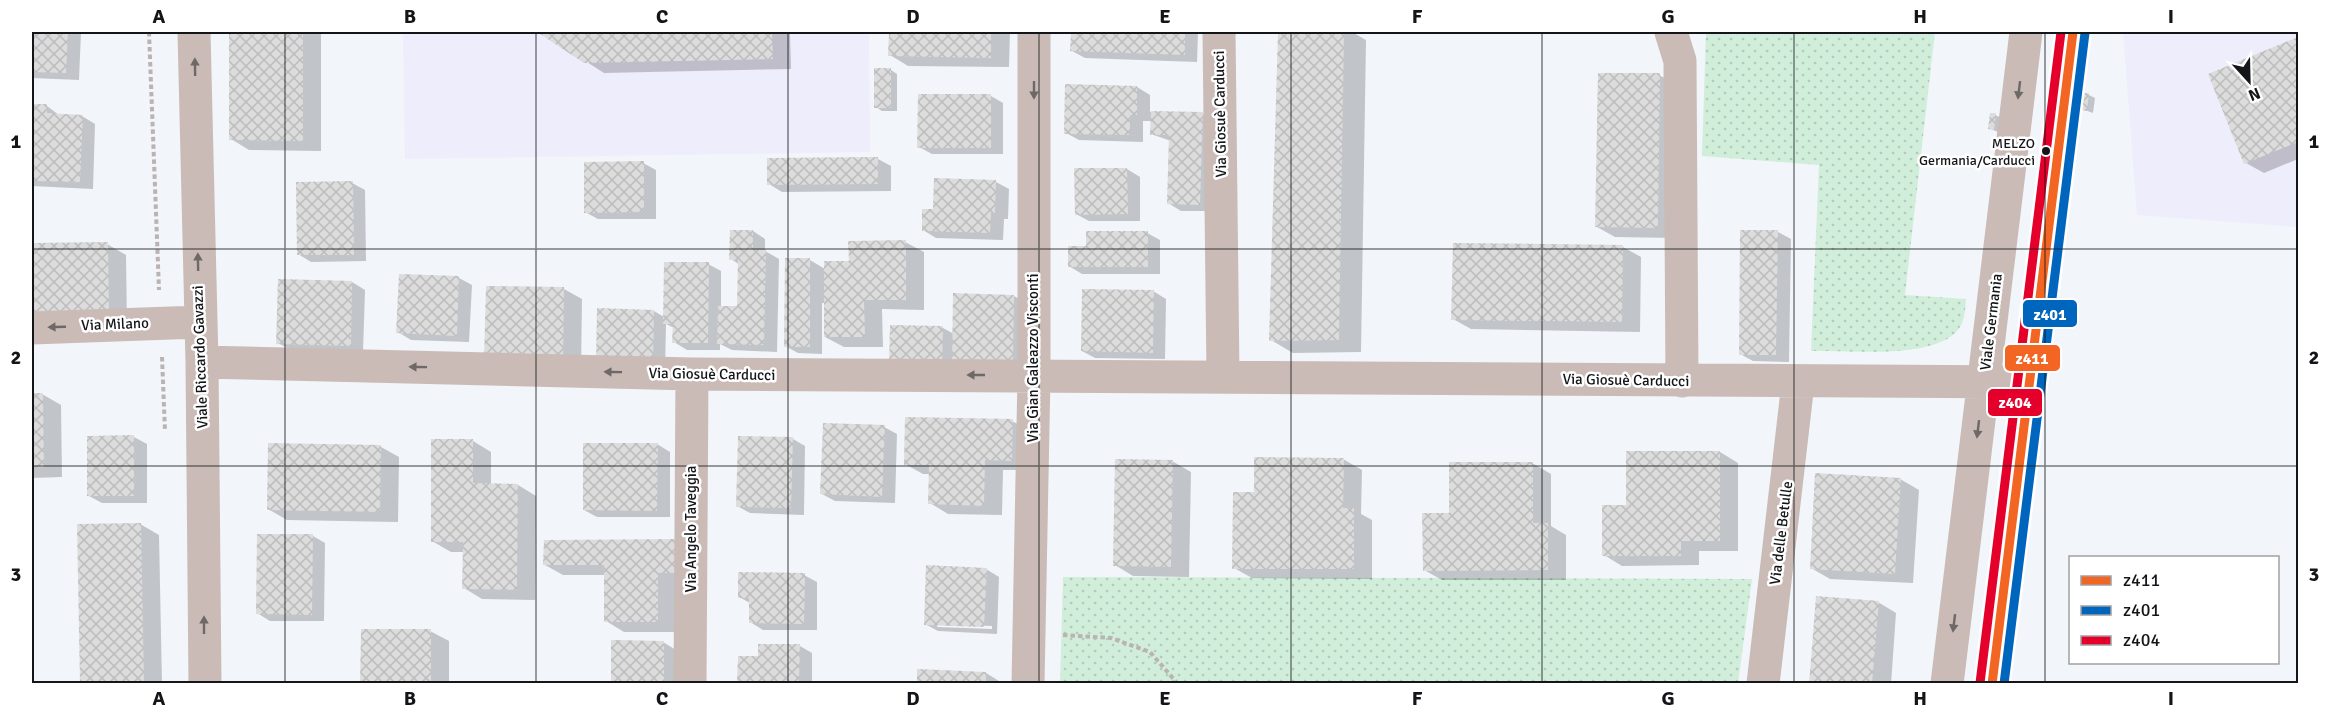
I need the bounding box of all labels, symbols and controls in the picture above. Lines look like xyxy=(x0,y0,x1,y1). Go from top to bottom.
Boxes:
text: A xyxy=(153,4,166,29)
text: B xyxy=(404,4,416,29)
text: C xyxy=(656,4,668,29)
text: D xyxy=(906,4,920,29)
text: E xyxy=(1159,4,1171,29)
text: F xyxy=(1412,4,1423,29)
text: G xyxy=(1661,4,1675,29)
text: H xyxy=(1913,4,1927,29)
text: I xyxy=(2168,4,2174,29)
street label: Via Giosuè Carducci xyxy=(1210,50,1230,178)
north arrow xyxy=(2219,51,2279,111)
one-way arrow xyxy=(190,58,199,77)
one-way arrow xyxy=(1029,80,1039,99)
one-way arrow xyxy=(2014,80,2024,99)
text: N xyxy=(2245,83,2263,105)
text: 1 xyxy=(11,129,22,154)
text: 1 xyxy=(2309,129,2320,154)
place label: MELZO Germania/Carducci xyxy=(1919,135,2035,169)
marker: MELZO Germania/Carducci xyxy=(2040,145,2052,157)
one-way arrow xyxy=(193,253,203,272)
street label: Viale Germania xyxy=(1976,273,2006,371)
street label: Via Gian Galeazzo Visconti xyxy=(1024,274,1042,442)
street label: Viale Riccardo Gavazzi xyxy=(189,285,211,429)
line badge: z401 xyxy=(2022,299,2078,328)
text: z401 xyxy=(2033,305,2067,325)
street label: Via Milano xyxy=(81,314,149,334)
one-way arrow xyxy=(47,322,66,331)
line badge: z411 xyxy=(2004,344,2061,372)
text: 2 xyxy=(11,345,21,370)
text: 2 xyxy=(2309,345,2319,370)
text: z411 xyxy=(2015,349,2049,369)
one-way arrow xyxy=(408,363,427,372)
street label: Via Giosuè Carducci xyxy=(648,364,776,384)
one-way arrow xyxy=(603,368,622,377)
one-way arrow xyxy=(966,370,985,380)
street label: Via Giosuè Carducci xyxy=(1562,370,1690,390)
line badge: z404 xyxy=(1987,388,2043,417)
text: z404 xyxy=(1998,393,2032,413)
one-way arrow xyxy=(1973,420,1982,439)
street label: Via Angelo Taveggia xyxy=(682,466,700,592)
street label: Via delle Betulle xyxy=(1766,480,1796,586)
legend xyxy=(2069,556,2279,664)
text: 3 xyxy=(11,562,21,587)
text: 3 xyxy=(2309,562,2319,587)
text: z411 xyxy=(2123,569,2160,591)
text: z401 xyxy=(2123,599,2160,621)
one-way arrow xyxy=(1950,613,1959,632)
one-way arrow xyxy=(199,616,209,635)
text: z404 xyxy=(2123,629,2160,651)
text: A xyxy=(153,686,166,711)
text: B xyxy=(404,686,416,711)
text: C xyxy=(656,686,668,711)
text: D xyxy=(906,686,920,711)
text: E xyxy=(1159,686,1171,711)
text: F xyxy=(1412,686,1423,711)
text: G xyxy=(1661,686,1675,711)
text: H xyxy=(1913,686,1927,711)
text: I xyxy=(2168,686,2174,711)

